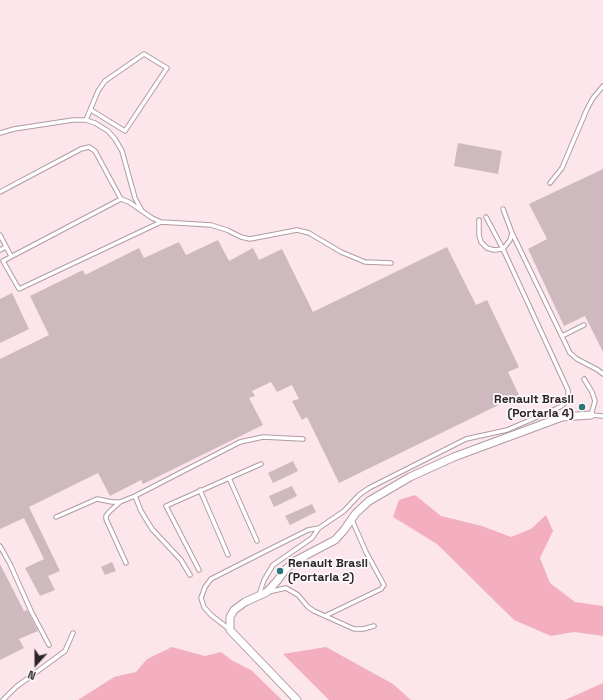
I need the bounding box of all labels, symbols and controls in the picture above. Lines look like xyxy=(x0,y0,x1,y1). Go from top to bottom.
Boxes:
place label: Renault Brasil (Portaria 4) xyxy=(494,393,574,421)
marker: Renault Brasil (Portaria 4) xyxy=(577,402,587,412)
place label: Renault Brasil (Portaria 2) xyxy=(288,557,368,585)
marker: Renault Brasil (Portaria 2) xyxy=(275,566,285,576)
north arrow xyxy=(16,644,56,684)
text: N xyxy=(26,667,38,683)

